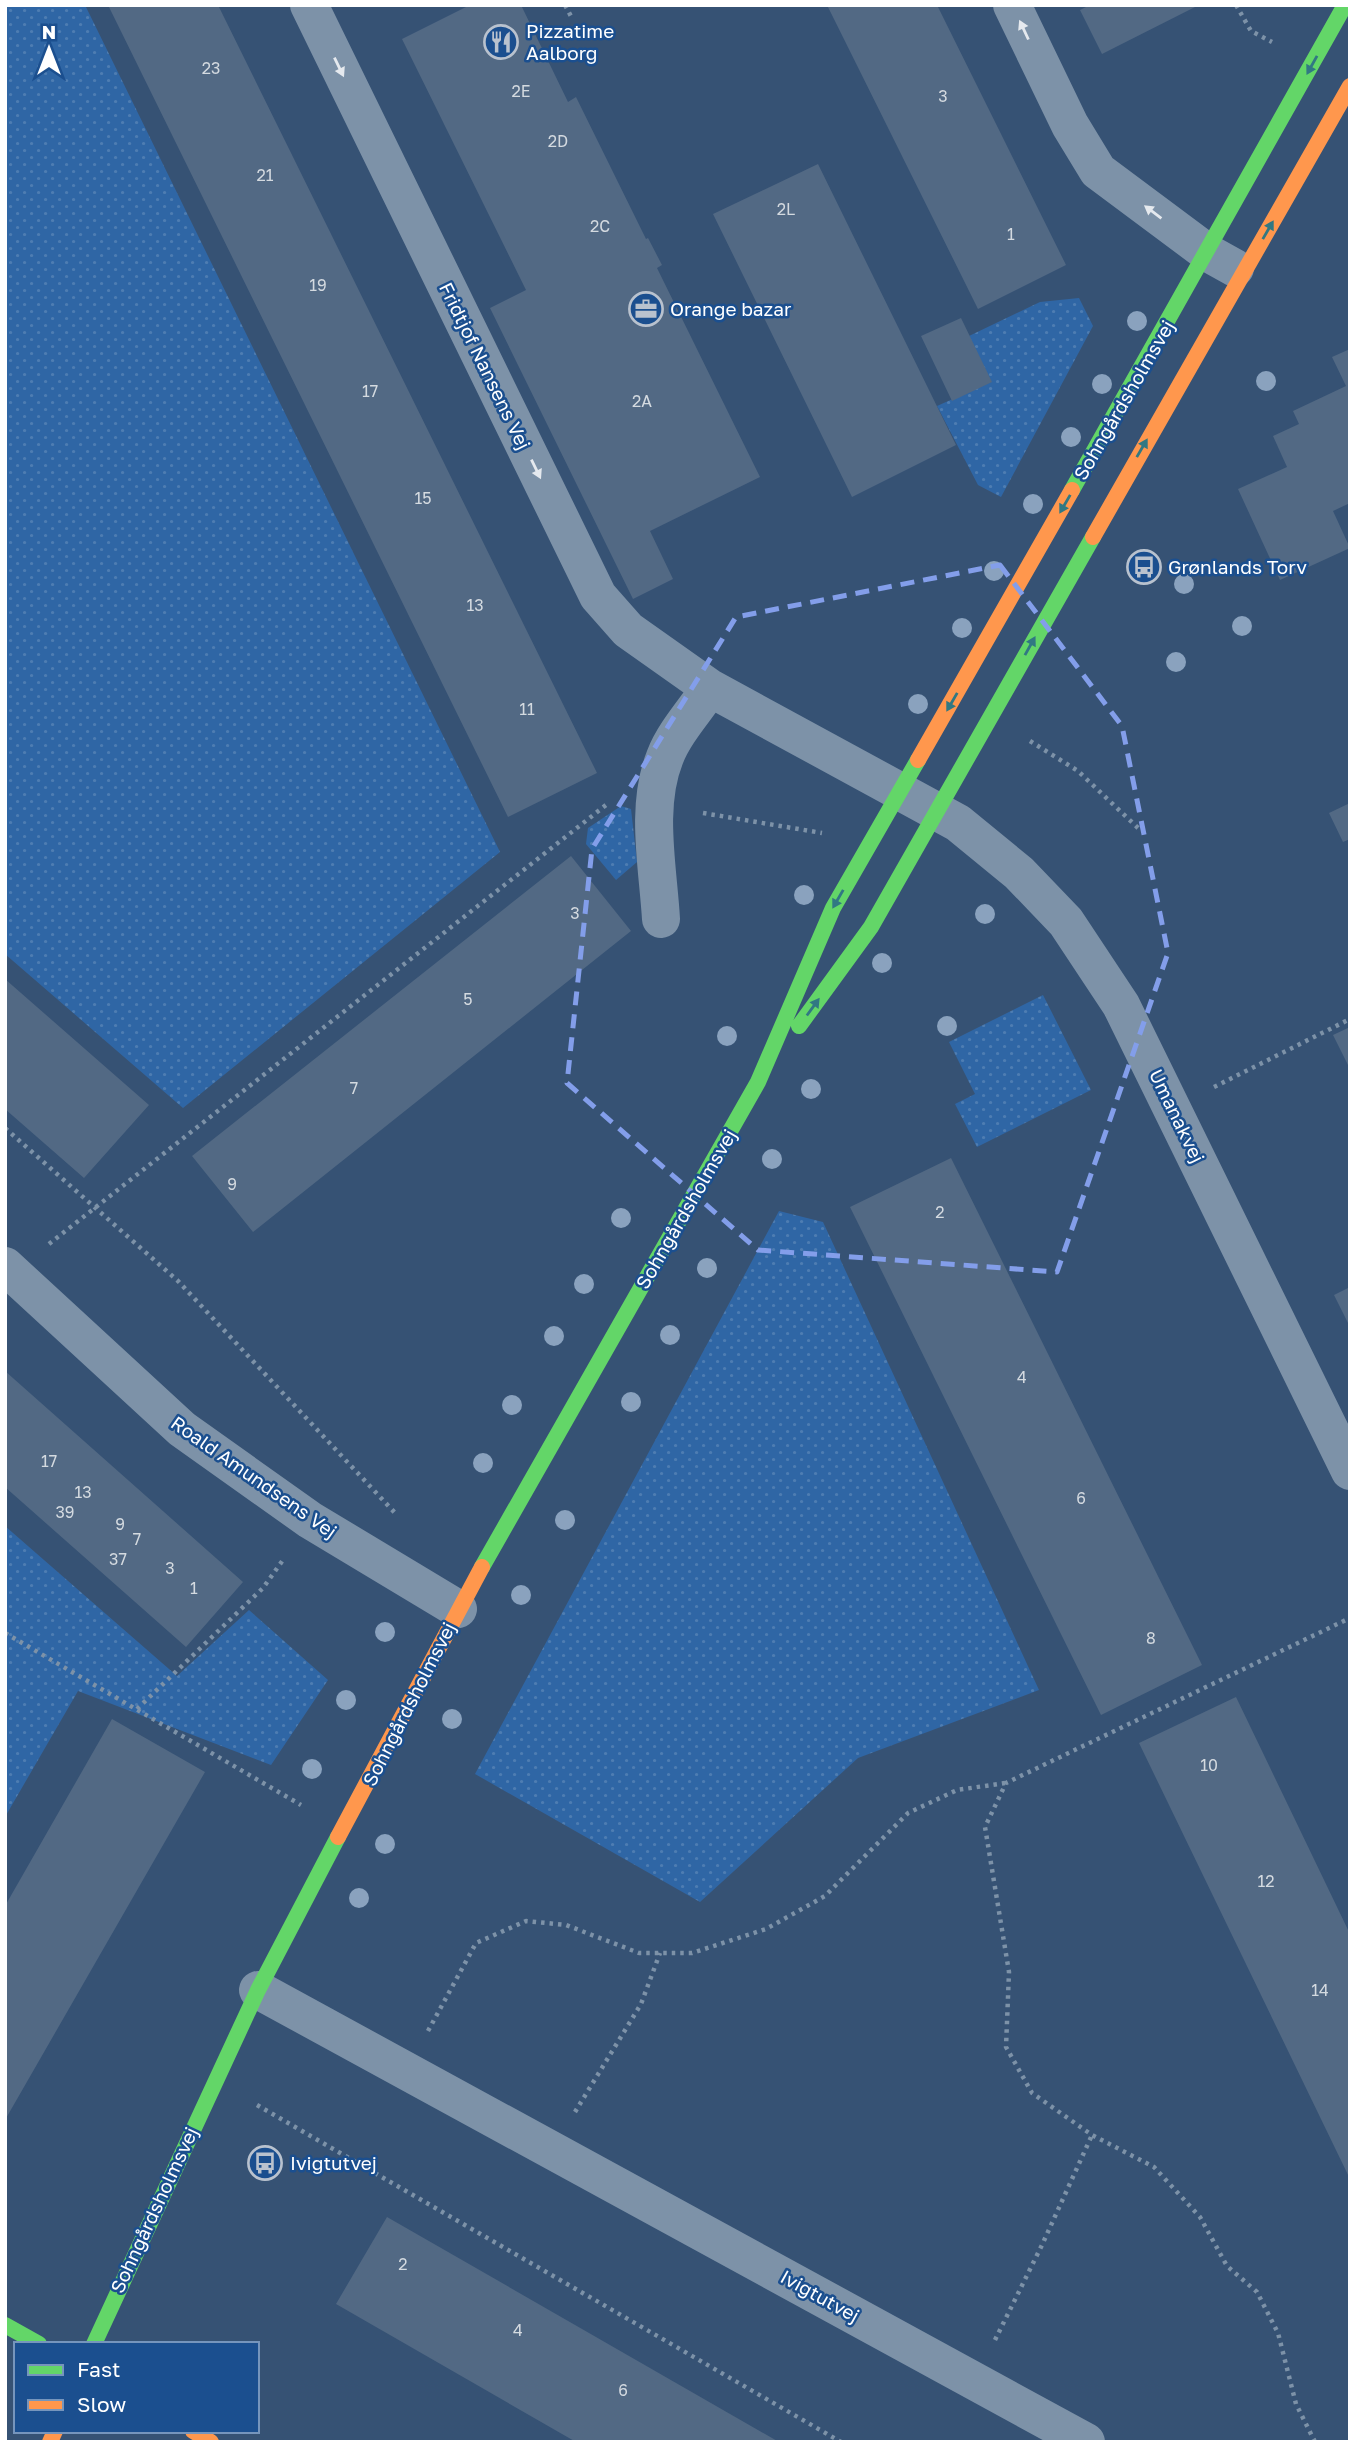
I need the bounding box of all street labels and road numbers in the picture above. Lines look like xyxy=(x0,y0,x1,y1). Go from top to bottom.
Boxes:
street label: Fridtjof Nansens Vej xyxy=(435,278,536,453)
street label: Sohngårdsholmsvej xyxy=(1068,316,1179,484)
street label: Umanakvej xyxy=(1145,1065,1210,1166)
street label: Sohngårdsholmsvej xyxy=(630,1125,741,1293)
street label: Roald Amundsens Vej xyxy=(167,1411,342,1542)
street label: Sohngårdsholmsvej xyxy=(357,1618,460,1790)
street label: Sohngårdsholmsvej xyxy=(105,2123,202,2297)
street label: Ivigtutvej xyxy=(777,2264,864,2327)

